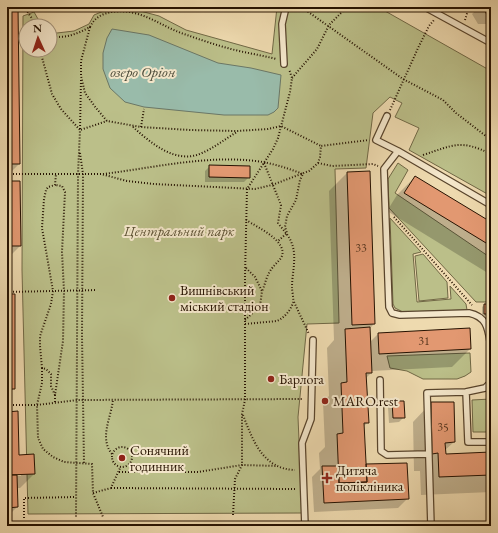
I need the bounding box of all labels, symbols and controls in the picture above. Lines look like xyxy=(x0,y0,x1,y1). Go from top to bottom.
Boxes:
north arrow xyxy=(18,18,58,58)
text: N xyxy=(33,21,42,35)
water label: озеро Оріон xyxy=(110,62,176,81)
park label: Центральний парк xyxy=(123,222,235,240)
house number: 33 xyxy=(355,240,367,256)
place label: Вишнівський міський стадіон xyxy=(180,281,268,315)
marker: Вишнівський міський стадіон xyxy=(167,293,177,303)
house number: 31 xyxy=(418,333,430,349)
place label: Барлога xyxy=(279,370,324,388)
marker: Барлога xyxy=(266,374,276,384)
place label: MARO.rest xyxy=(333,392,398,410)
marker: MARO.rest xyxy=(320,396,330,406)
house number: 35 xyxy=(437,419,449,435)
place label: Сонячний годинник xyxy=(130,441,189,475)
marker: Сонячний годинник xyxy=(117,453,127,463)
place label: Дитяча полікліника xyxy=(336,461,404,495)
marker: Дитяча полікліника xyxy=(321,472,333,484)

